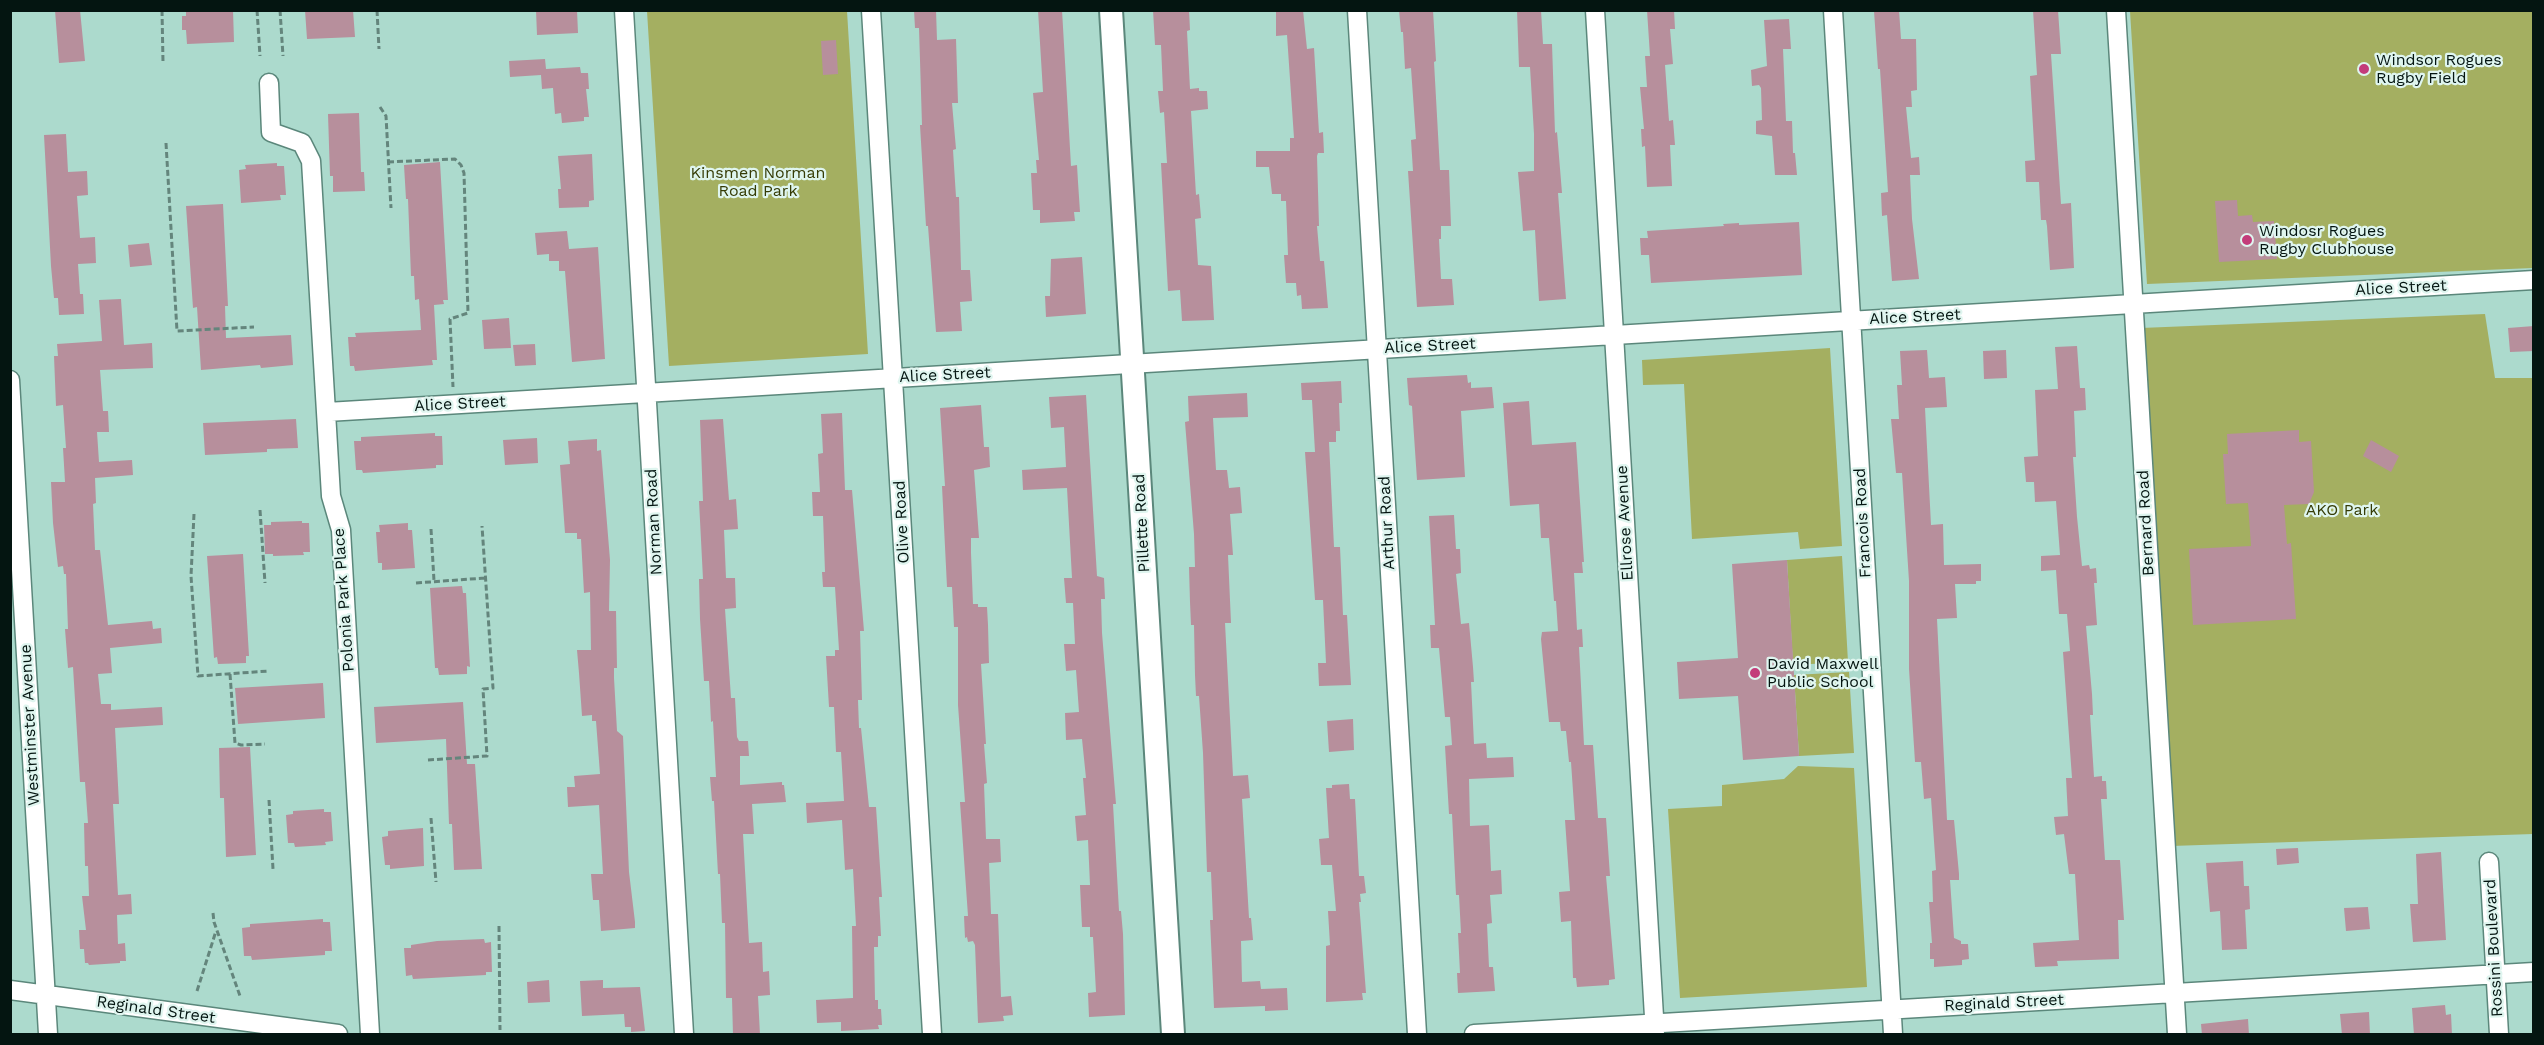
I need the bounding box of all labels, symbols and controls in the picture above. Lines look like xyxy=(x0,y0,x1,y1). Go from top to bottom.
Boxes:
place label: Windsor Rogues Rugby Field xyxy=(2376,50,2502,88)
marker: Windsor Rogues Rugby Field xyxy=(2357,62,2371,76)
park label: Kinsmen Norman Road Park xyxy=(691,163,825,201)
place label: Windosr Rogues Rugby Clubhouse xyxy=(2259,221,2394,259)
marker: Windosr Rogues Rugby Clubhouse xyxy=(2240,233,2254,247)
street label: Alice Street xyxy=(2355,276,2447,300)
street label: Alice Street xyxy=(1869,305,1961,329)
street label: Alice Street xyxy=(1384,334,1476,358)
street label: Alice Street xyxy=(899,363,991,387)
street label: Alice Street xyxy=(414,392,506,416)
street label: Ellrose Avenue xyxy=(1612,465,1638,581)
street label: Norman Road xyxy=(642,468,666,576)
street label: Francois Road xyxy=(1851,468,1875,578)
street label: Bernard Road xyxy=(2134,470,2158,576)
street label: Pillette Road xyxy=(1130,473,1154,573)
street label: Arthur Road xyxy=(1375,475,1399,571)
street label: Olive Road xyxy=(890,480,914,564)
park label: AKO Park xyxy=(2306,500,2378,520)
street label: Polonia Park Place xyxy=(329,527,359,673)
street label: Westminster Avenue xyxy=(16,644,44,806)
place label: David Maxwell Public School xyxy=(1767,654,1879,692)
marker: David Maxwell Public School xyxy=(1748,666,1762,680)
street label: Rossini Boulevard xyxy=(2481,879,2507,1017)
street label: Reginald Street xyxy=(1944,990,2064,1016)
street label: Reginald Street xyxy=(95,992,217,1028)

